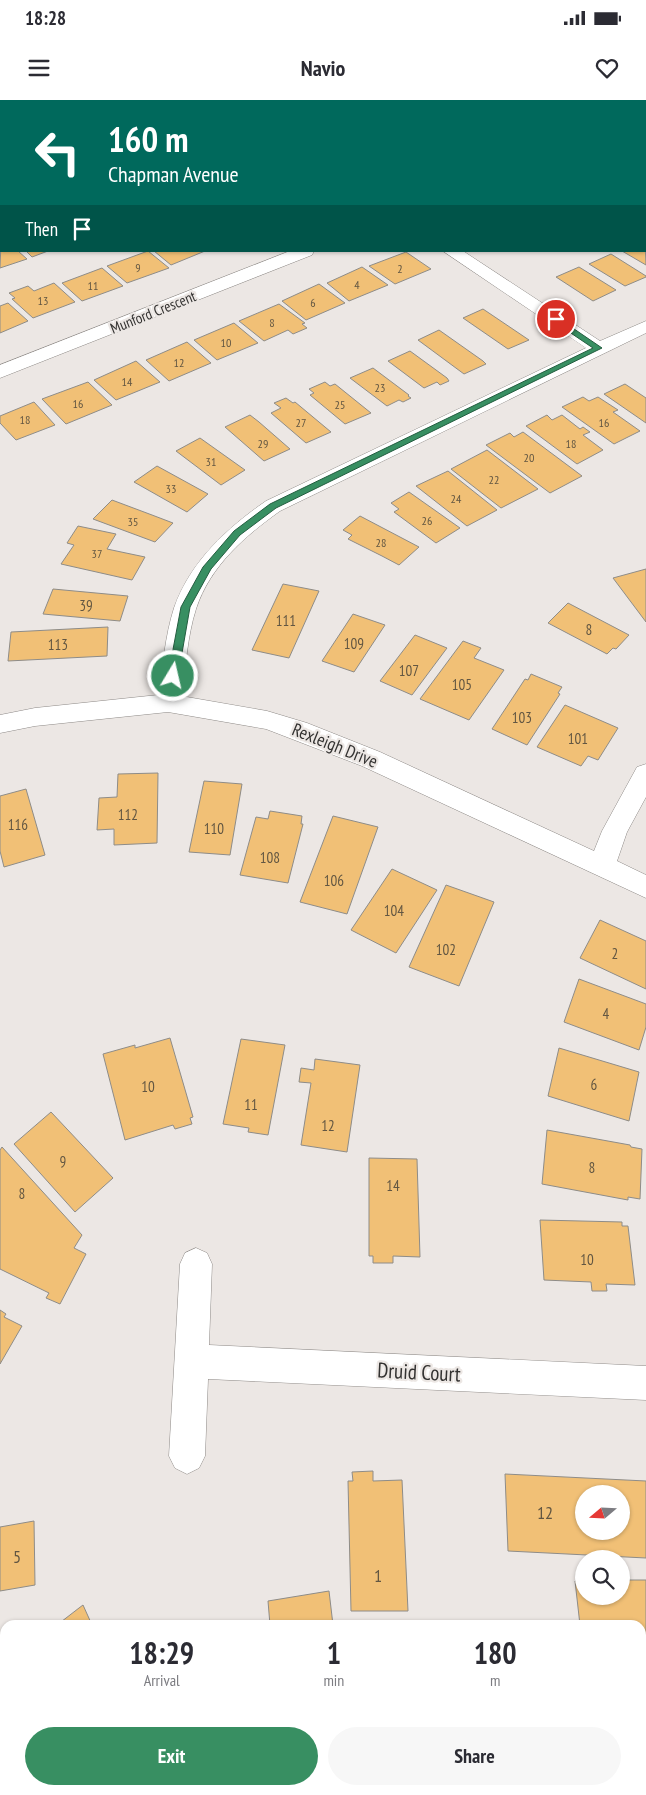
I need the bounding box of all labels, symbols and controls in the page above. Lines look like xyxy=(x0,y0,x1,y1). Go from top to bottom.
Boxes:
text: 18:28 xyxy=(25,6,66,30)
icon: menu xyxy=(25,54,53,82)
text: Navio xyxy=(301,54,345,82)
icon: heart xyxy=(593,54,621,82)
text: 160 m xyxy=(108,116,189,162)
icon: left xyxy=(25,120,90,185)
text: Chapman Avenue xyxy=(108,160,239,188)
icon: arrive xyxy=(68,215,96,243)
text: Then xyxy=(25,217,58,241)
house number: 9 xyxy=(135,260,141,275)
house number: 2 xyxy=(397,261,403,276)
house number: 4 xyxy=(354,277,360,292)
house number: 11 xyxy=(88,278,98,293)
street label: Munford Crescent xyxy=(107,286,199,338)
house number: 13 xyxy=(38,293,48,308)
house number: 6 xyxy=(310,295,316,310)
pin xyxy=(535,298,577,340)
icon: arrive xyxy=(542,305,570,333)
house number: 8 xyxy=(269,315,275,330)
house number: 10 xyxy=(221,335,231,350)
house number: 12 xyxy=(174,355,184,370)
house number: 14 xyxy=(122,374,133,389)
house number: 23 xyxy=(375,380,385,395)
house number: 16 xyxy=(73,396,83,411)
house number: 25 xyxy=(335,397,345,412)
house number: 18 xyxy=(20,412,30,427)
house number: 27 xyxy=(296,415,306,430)
house number: 16 xyxy=(599,415,609,430)
house number: 29 xyxy=(258,436,268,451)
house number: 18 xyxy=(566,436,576,451)
house number: 20 xyxy=(524,450,534,465)
house number: 31 xyxy=(206,454,216,469)
house number: 22 xyxy=(489,472,499,487)
house number: 33 xyxy=(166,481,176,496)
house number: 24 xyxy=(451,491,462,506)
house number: 26 xyxy=(422,513,432,528)
house number: 35 xyxy=(128,514,138,529)
house number: 28 xyxy=(376,535,386,550)
house number: 37 xyxy=(92,546,102,561)
house number: 39 xyxy=(79,596,93,615)
house number: 111 xyxy=(276,611,296,630)
house number: 8 xyxy=(586,620,592,639)
house number: 109 xyxy=(344,634,364,653)
house number: 113 xyxy=(48,635,68,654)
position arrow xyxy=(146,649,198,701)
house number: 107 xyxy=(399,661,419,680)
house number: 105 xyxy=(452,675,472,694)
house number: 103 xyxy=(512,708,532,727)
street label: Rexleigh Drive xyxy=(289,717,381,773)
house number: 101 xyxy=(568,729,588,748)
house number: 112 xyxy=(118,805,138,824)
house number: 116 xyxy=(8,815,28,834)
house number: 110 xyxy=(204,819,224,838)
house number: 108 xyxy=(260,848,280,867)
house number: 106 xyxy=(324,871,344,890)
house number: 104 xyxy=(384,901,404,920)
house number: 102 xyxy=(436,940,456,959)
house number: 2 xyxy=(612,944,618,963)
house number: 4 xyxy=(603,1004,610,1023)
house number: 6 xyxy=(591,1075,598,1094)
house number: 10 xyxy=(141,1077,155,1096)
house number: 11 xyxy=(244,1095,258,1114)
house number: 12 xyxy=(321,1116,335,1135)
house number: 9 xyxy=(60,1152,66,1171)
house number: 8 xyxy=(589,1158,595,1177)
house number: 14 xyxy=(386,1176,400,1195)
house number: 8 xyxy=(19,1184,25,1203)
house number: 10 xyxy=(580,1250,594,1269)
street label: Druid Court xyxy=(377,1356,461,1388)
north arrow xyxy=(575,1485,630,1540)
map controls xyxy=(575,1485,630,1605)
house number: 12 xyxy=(537,1501,553,1524)
house number: 5 xyxy=(13,1545,21,1568)
button: search xyxy=(575,1550,630,1605)
house number: 1 xyxy=(374,1564,382,1587)
text: 18:29 xyxy=(129,1633,194,1672)
text: 1 xyxy=(327,1633,341,1672)
text: 180 xyxy=(474,1633,517,1672)
text: Arrival xyxy=(144,1670,180,1690)
text: min xyxy=(323,1670,344,1690)
text: m xyxy=(490,1670,500,1690)
button: Exit xyxy=(25,1727,318,1785)
button: Share xyxy=(328,1727,621,1785)

